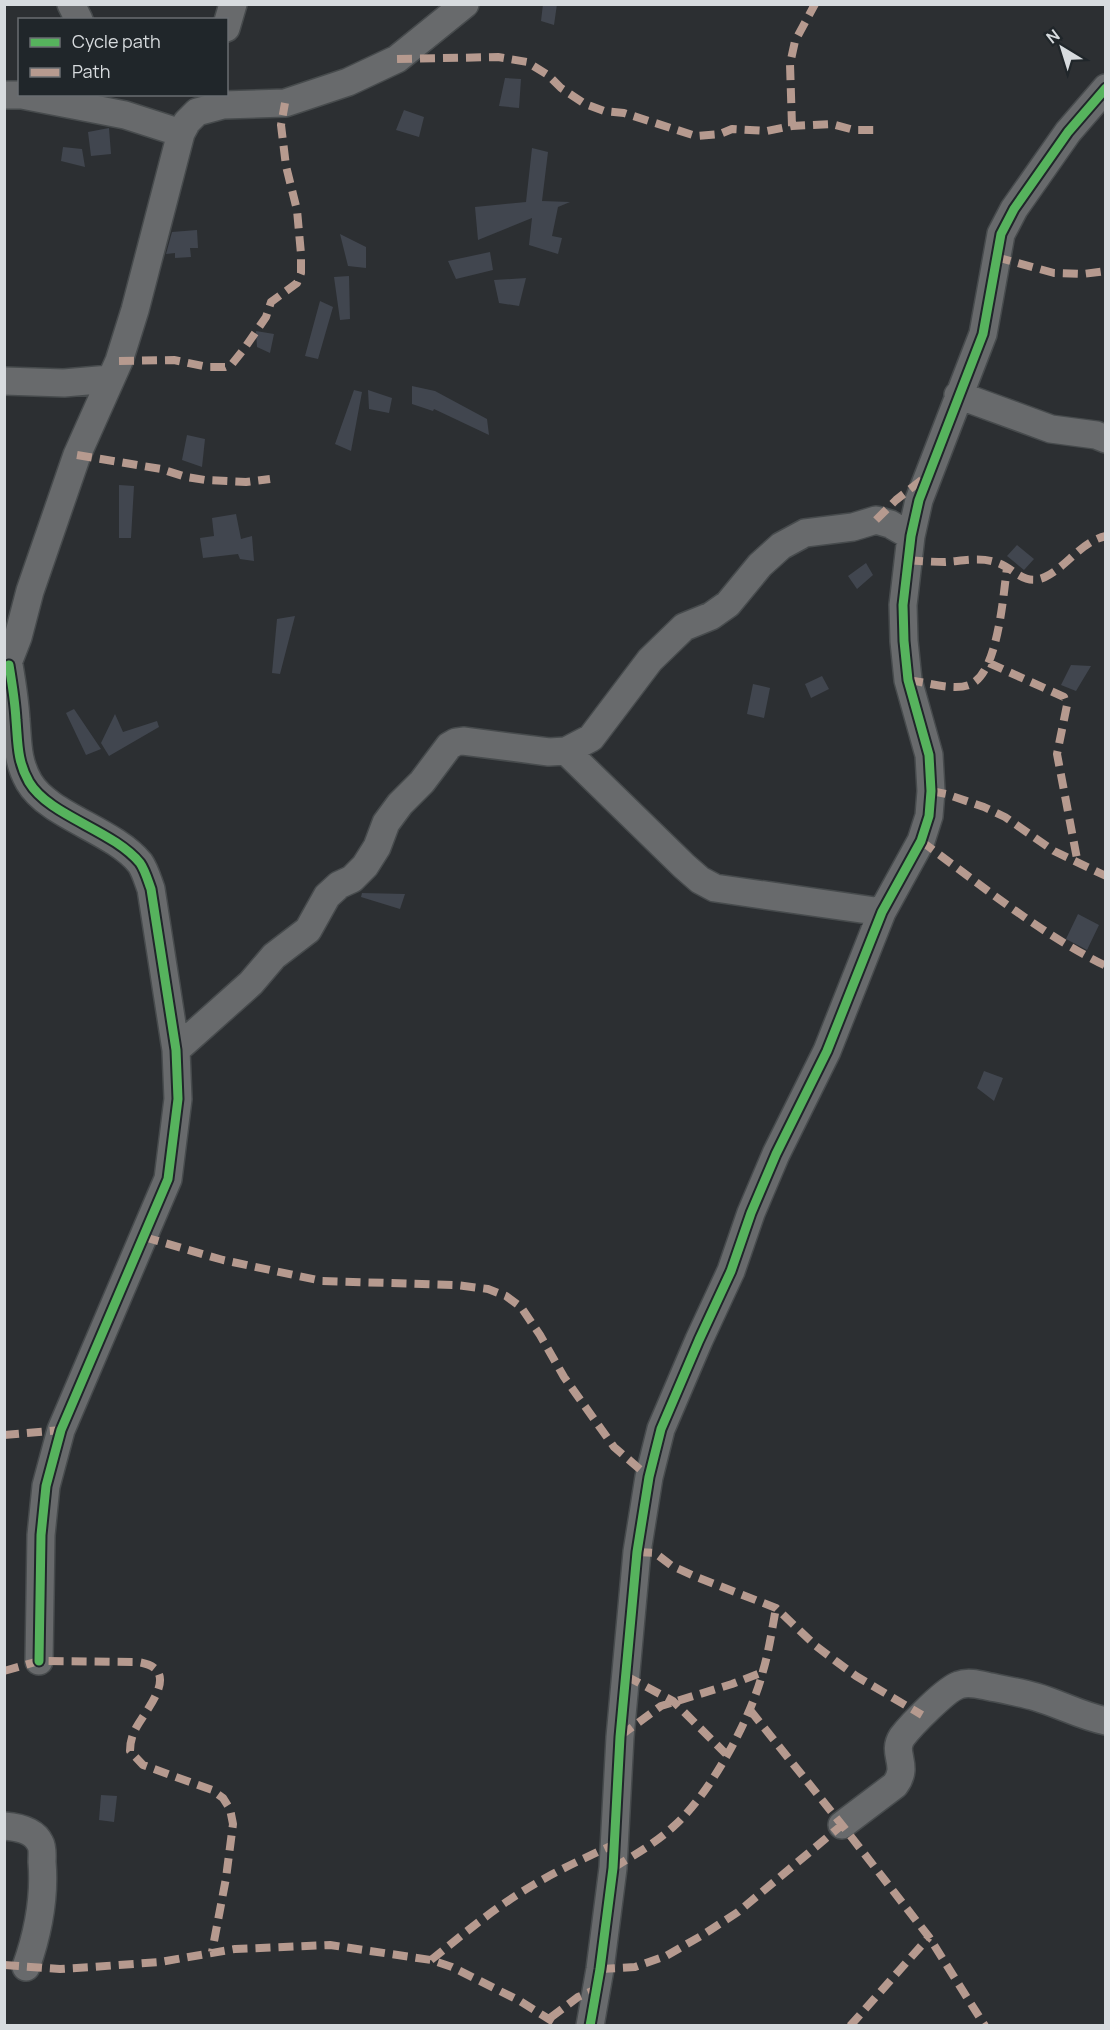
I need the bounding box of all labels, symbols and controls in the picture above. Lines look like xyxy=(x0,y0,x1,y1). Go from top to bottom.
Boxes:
legend xyxy=(18,18,228,96)
north arrow xyxy=(1032,18,1092,78)
text: N xyxy=(1041,24,1064,48)
text: Cycle path xyxy=(72,29,161,53)
text: Path xyxy=(72,59,110,83)

